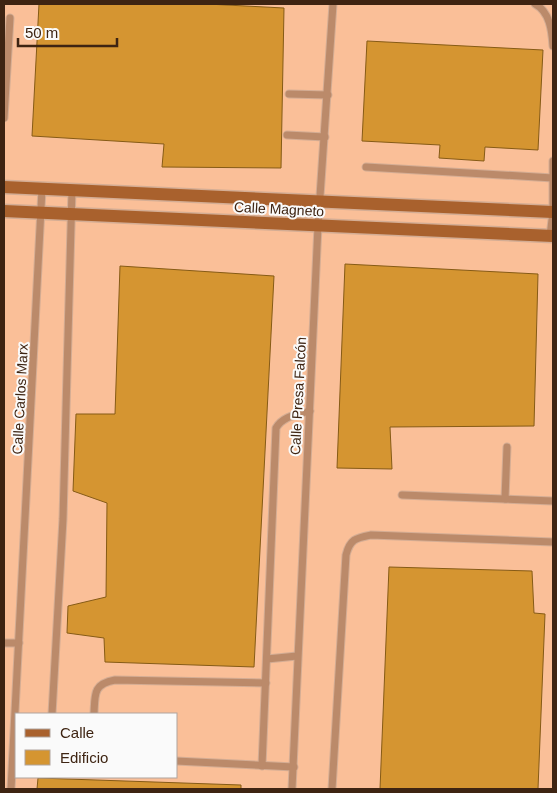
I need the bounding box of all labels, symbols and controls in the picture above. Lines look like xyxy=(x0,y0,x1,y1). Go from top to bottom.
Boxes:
scale bar xyxy=(18,15,116,47)
text: 50 m xyxy=(25,24,58,41)
street label: Calle Magneto xyxy=(234,199,325,219)
street label: Calle Presa Falcón xyxy=(287,337,309,455)
street label: Calle Carlos Marx xyxy=(9,343,31,455)
legend xyxy=(15,713,178,778)
text: Calle xyxy=(60,724,94,741)
text: Edificio xyxy=(60,749,108,766)

